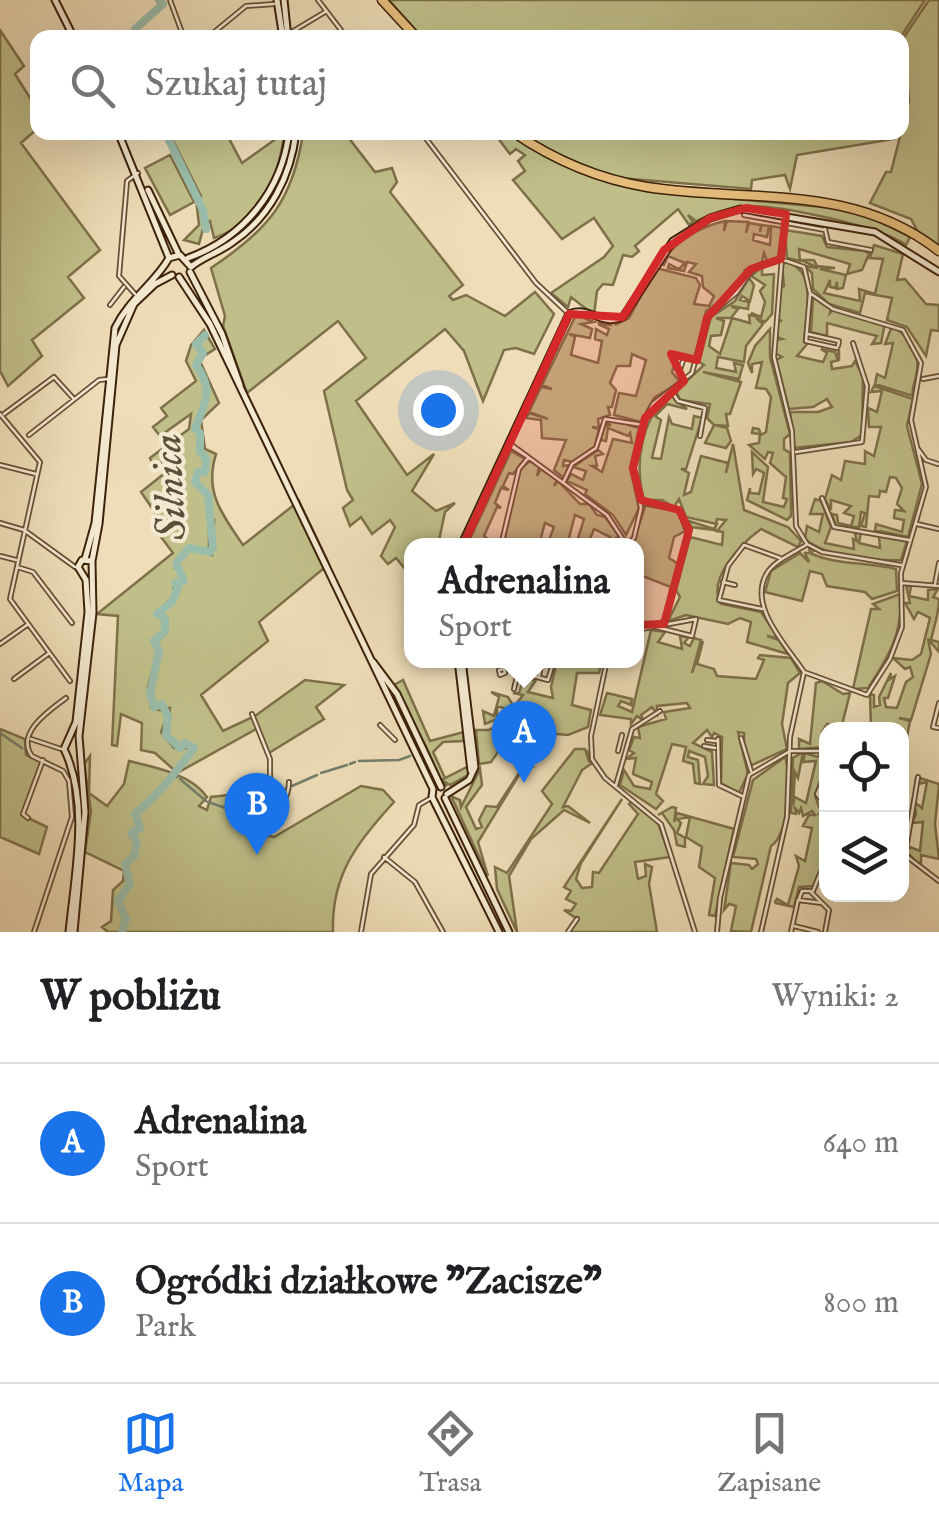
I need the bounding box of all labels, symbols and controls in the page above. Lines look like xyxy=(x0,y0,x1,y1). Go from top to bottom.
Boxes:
search box xyxy=(30,30,909,140)
icon: search xyxy=(65,58,120,113)
text: Szukaj tutaj xyxy=(145,61,327,109)
your location xyxy=(413,385,464,436)
water label: Silnica xyxy=(142,432,200,542)
popup xyxy=(404,538,644,668)
text: Adrenalina xyxy=(438,559,610,607)
text: Sport xyxy=(438,607,512,648)
pin: A xyxy=(492,700,556,783)
map controls xyxy=(819,722,909,902)
button: locate xyxy=(819,722,909,812)
pin: B xyxy=(224,772,290,855)
button: layers xyxy=(819,812,909,902)
text: W pobliżu xyxy=(40,971,221,1024)
text: Wyniki: 2 xyxy=(771,977,899,1018)
text: Adrenalina xyxy=(135,1099,306,1147)
text: A xyxy=(62,1123,83,1164)
text: 640 m xyxy=(822,1123,899,1164)
text: Sport xyxy=(135,1147,209,1188)
text: Ogródki działkowe "Zacisze" xyxy=(135,1259,602,1307)
text: B xyxy=(62,1283,83,1324)
text: 800 m xyxy=(823,1283,899,1324)
text: Park xyxy=(135,1307,196,1348)
tab: Mapa xyxy=(118,1406,184,1501)
tab: Trasa xyxy=(419,1406,482,1501)
tab: Zapisane xyxy=(717,1406,821,1501)

